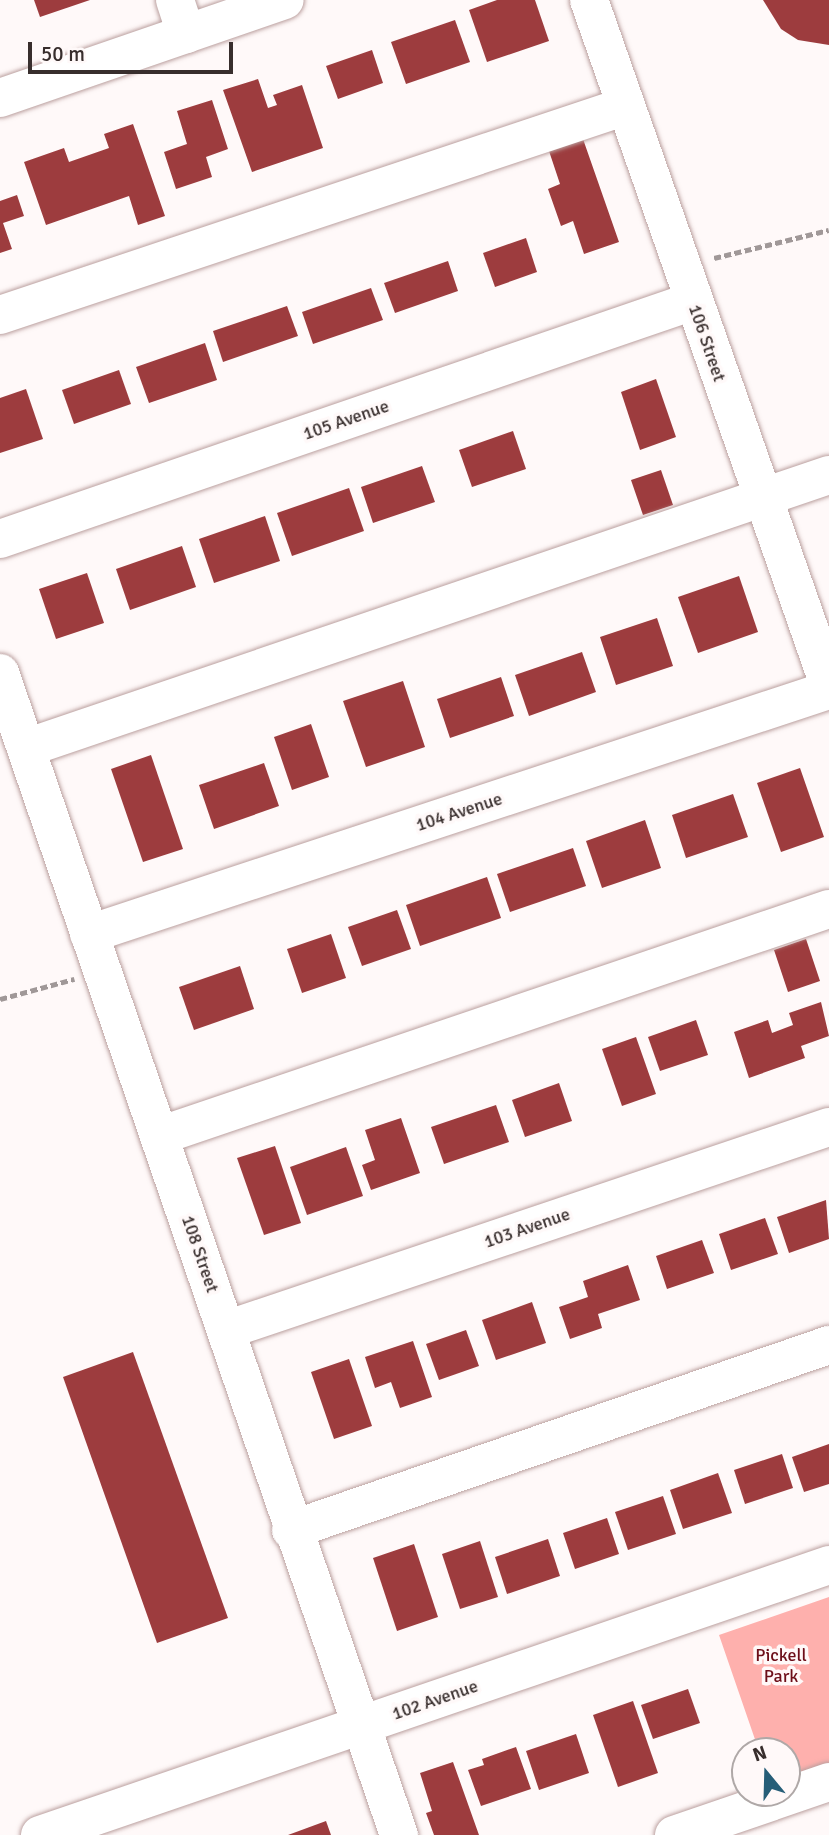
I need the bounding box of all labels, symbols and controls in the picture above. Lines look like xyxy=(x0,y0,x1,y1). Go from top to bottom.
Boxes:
scale bar xyxy=(32,28,236,72)
text: 50 m xyxy=(41,41,85,67)
street label: 106 Street xyxy=(684,302,730,384)
street label: 105 Avenue xyxy=(300,395,392,445)
street label: 104 Avenue xyxy=(413,788,505,836)
street label: 103 Avenue xyxy=(481,1203,573,1253)
street label: 108 Street xyxy=(177,1213,223,1295)
park label: Pickell Park xyxy=(755,1645,807,1688)
street label: 102 Avenue xyxy=(389,1675,481,1725)
north arrow xyxy=(731,1737,801,1807)
text: N xyxy=(750,1741,770,1768)

